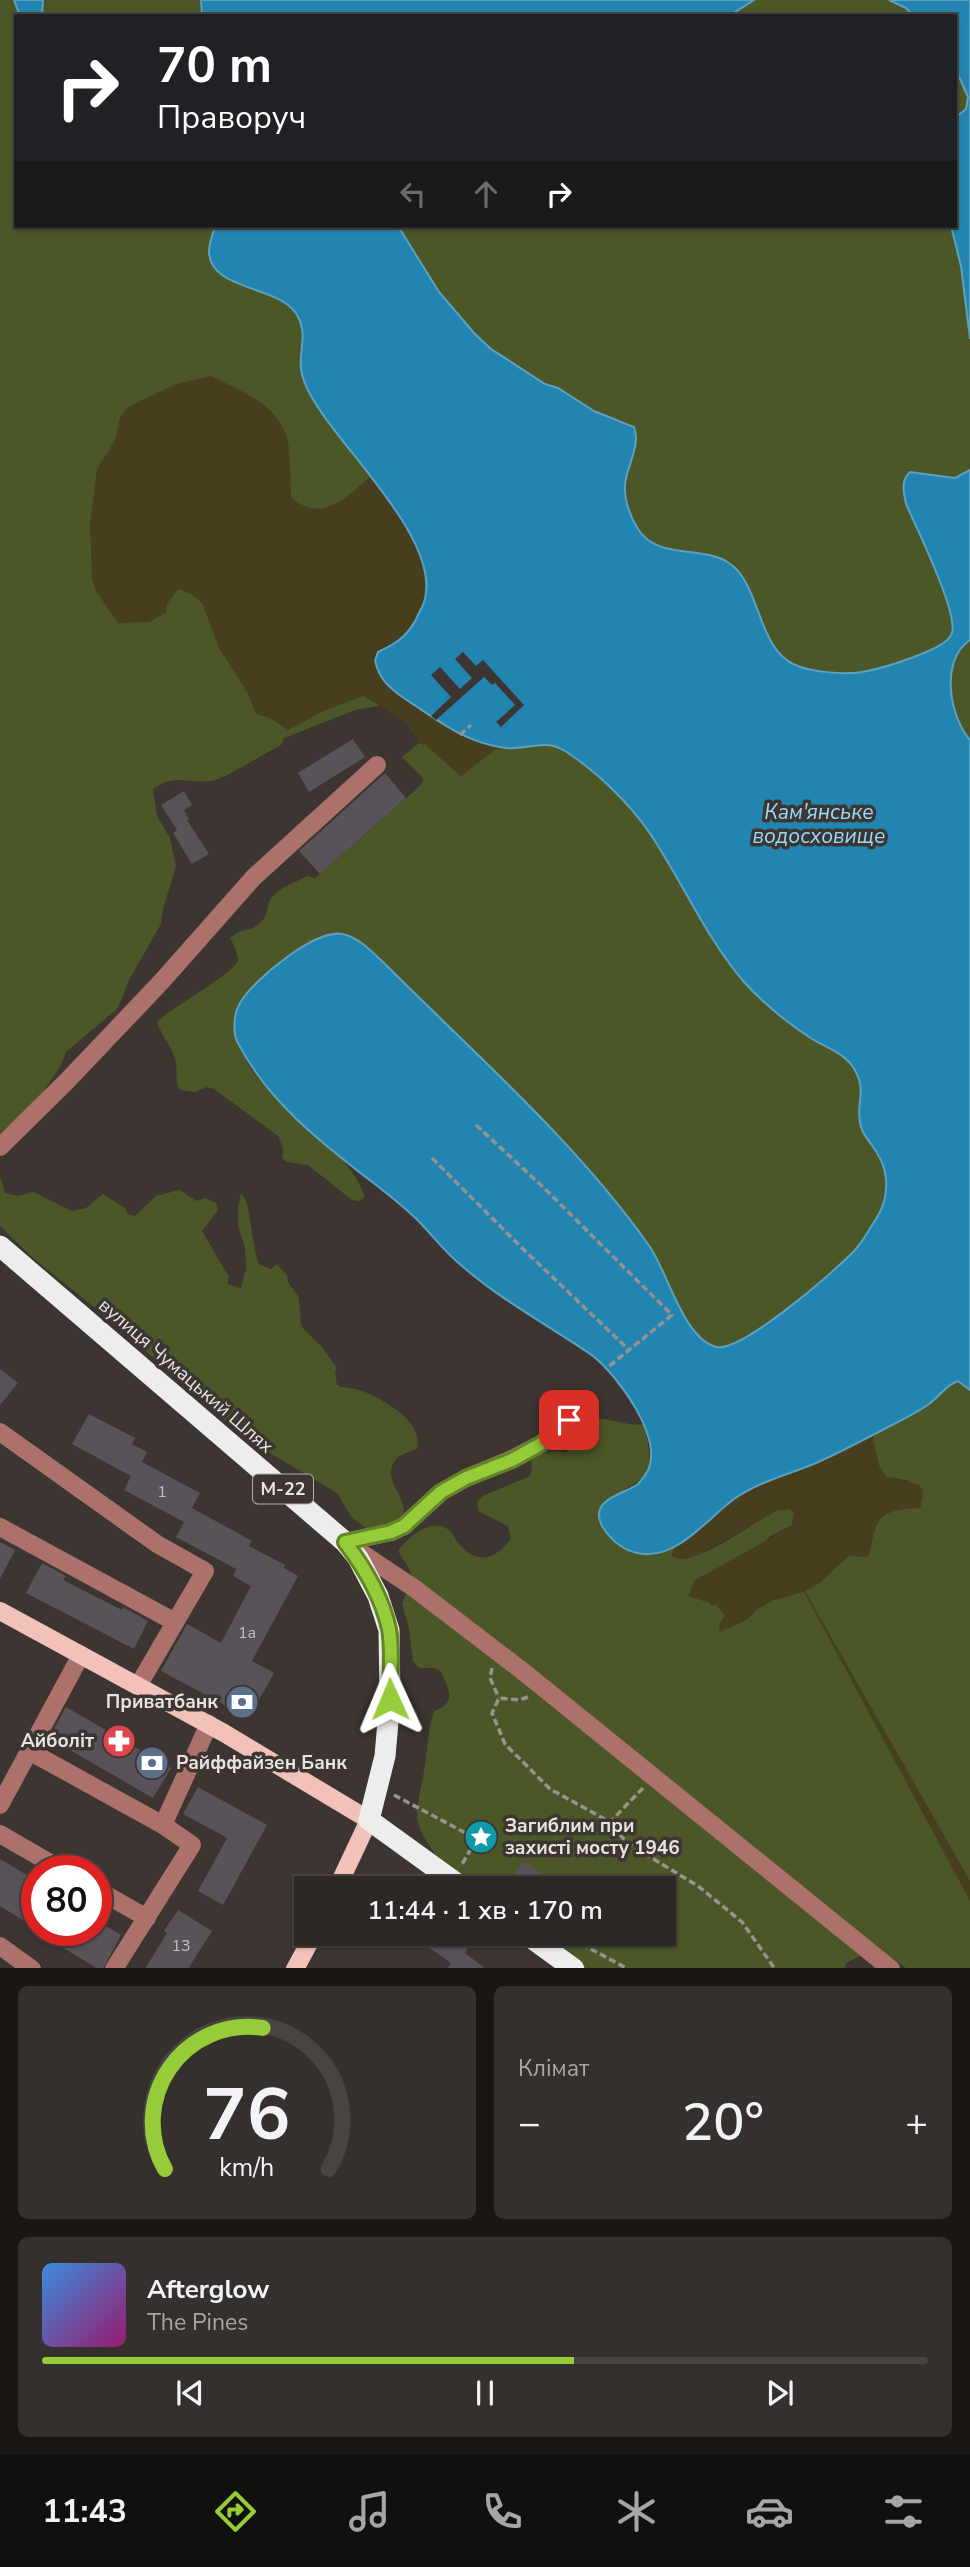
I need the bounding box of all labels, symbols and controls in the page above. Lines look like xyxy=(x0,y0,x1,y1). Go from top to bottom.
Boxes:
text: 70 m xyxy=(157,32,272,99)
icon: right xyxy=(42,42,133,133)
text: Праворуч xyxy=(157,96,306,139)
icon: left xyxy=(394,175,432,213)
icon: ahead xyxy=(467,175,505,213)
icon: right xyxy=(540,175,578,213)
water label: Кам'янське водосховище xyxy=(753,798,885,850)
street label: вулиця Чумацький Шлях xyxy=(93,1293,279,1459)
pin xyxy=(539,1390,599,1450)
icon: arrive xyxy=(550,1401,588,1439)
road number: М-22 xyxy=(253,1474,313,1504)
house number: 1 xyxy=(157,1481,167,1503)
house number: 1а xyxy=(238,1622,256,1644)
position arrow xyxy=(353,1662,427,1736)
bank icon: Приватбанк xyxy=(223,1683,261,1721)
place label: Приватбанк xyxy=(106,1689,218,1715)
pharmacy icon: Айболіт xyxy=(100,1722,138,1760)
place label: Айболіт xyxy=(21,1728,94,1754)
bank icon: Райффайзен Банк xyxy=(133,1744,171,1782)
place label: Райффайзен Банк xyxy=(176,1750,347,1776)
place label: Загиблим при захисті мосту 1946 xyxy=(505,1813,680,1861)
place icon: Загиблим при захисті мосту 1946 xyxy=(462,1818,500,1856)
speed limit sign: 80 xyxy=(21,1855,112,1946)
text: 11:44 · 1 хв · 170 m xyxy=(367,1893,603,1928)
house number: 13 xyxy=(171,1935,191,1957)
text: Клімат xyxy=(518,2053,589,2084)
text: 76 xyxy=(203,2065,291,2165)
text: 20° xyxy=(682,2087,764,2158)
text: − xyxy=(518,2098,541,2149)
text: + xyxy=(905,2098,928,2149)
text: km/h xyxy=(219,2150,275,2184)
text: Afterglow xyxy=(147,2272,270,2307)
text: The Pines xyxy=(147,2307,248,2338)
icon: previous xyxy=(171,2374,209,2412)
icon: pause xyxy=(466,2374,504,2412)
icon: next xyxy=(761,2374,799,2412)
icon: directions xyxy=(211,2487,260,2536)
icon: music xyxy=(345,2487,394,2536)
icon: phone xyxy=(478,2487,527,2536)
icon: climate xyxy=(612,2487,661,2536)
icon: car xyxy=(745,2487,794,2536)
icon: filters xyxy=(879,2487,928,2536)
text: 11:43 xyxy=(42,2490,127,2533)

